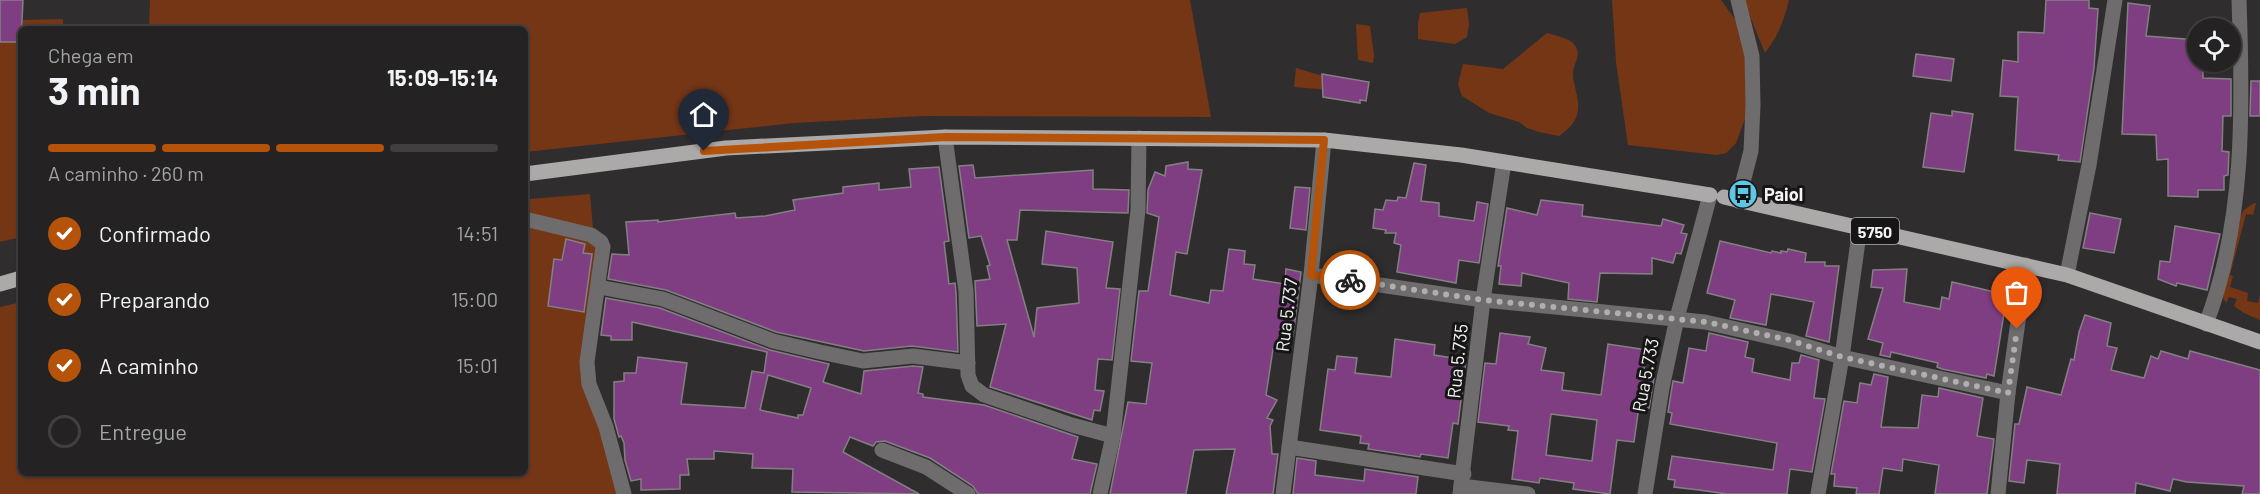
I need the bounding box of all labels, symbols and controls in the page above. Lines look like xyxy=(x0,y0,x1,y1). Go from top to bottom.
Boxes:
map controls xyxy=(2187,18,2241,72)
button: locate xyxy=(2187,18,2241,72)
text: Chega em xyxy=(48,43,134,67)
text: 15:09–15:14 xyxy=(387,64,498,90)
text: 3 min xyxy=(48,66,141,113)
pin xyxy=(678,89,729,151)
icon: home xyxy=(687,98,720,131)
text: A caminho · 260 m xyxy=(48,161,204,185)
bus stop icon: Paiol xyxy=(1727,178,1759,210)
place label: Paiol xyxy=(1764,183,1803,205)
icon: check xyxy=(48,217,81,250)
road number: 5750 xyxy=(1851,218,1899,244)
text: Confirmado xyxy=(99,220,211,246)
text: 14:51 xyxy=(456,221,498,245)
courier xyxy=(1320,250,1380,310)
icon: bike xyxy=(1334,264,1367,297)
pin xyxy=(1991,267,2042,329)
street label: Rua 5.737 xyxy=(1271,276,1301,353)
icon: bag xyxy=(2000,276,2033,309)
icon: check xyxy=(48,283,81,316)
text: Preparando xyxy=(99,286,210,312)
text: 15:00 xyxy=(451,287,498,311)
street label: Rua 5.735 xyxy=(1442,323,1472,399)
street label: Rua 5.733 xyxy=(1627,336,1663,414)
icon: check xyxy=(48,349,81,382)
text: A caminho xyxy=(99,352,199,378)
text: 15:01 xyxy=(456,353,498,377)
text: Entregue xyxy=(99,418,187,444)

